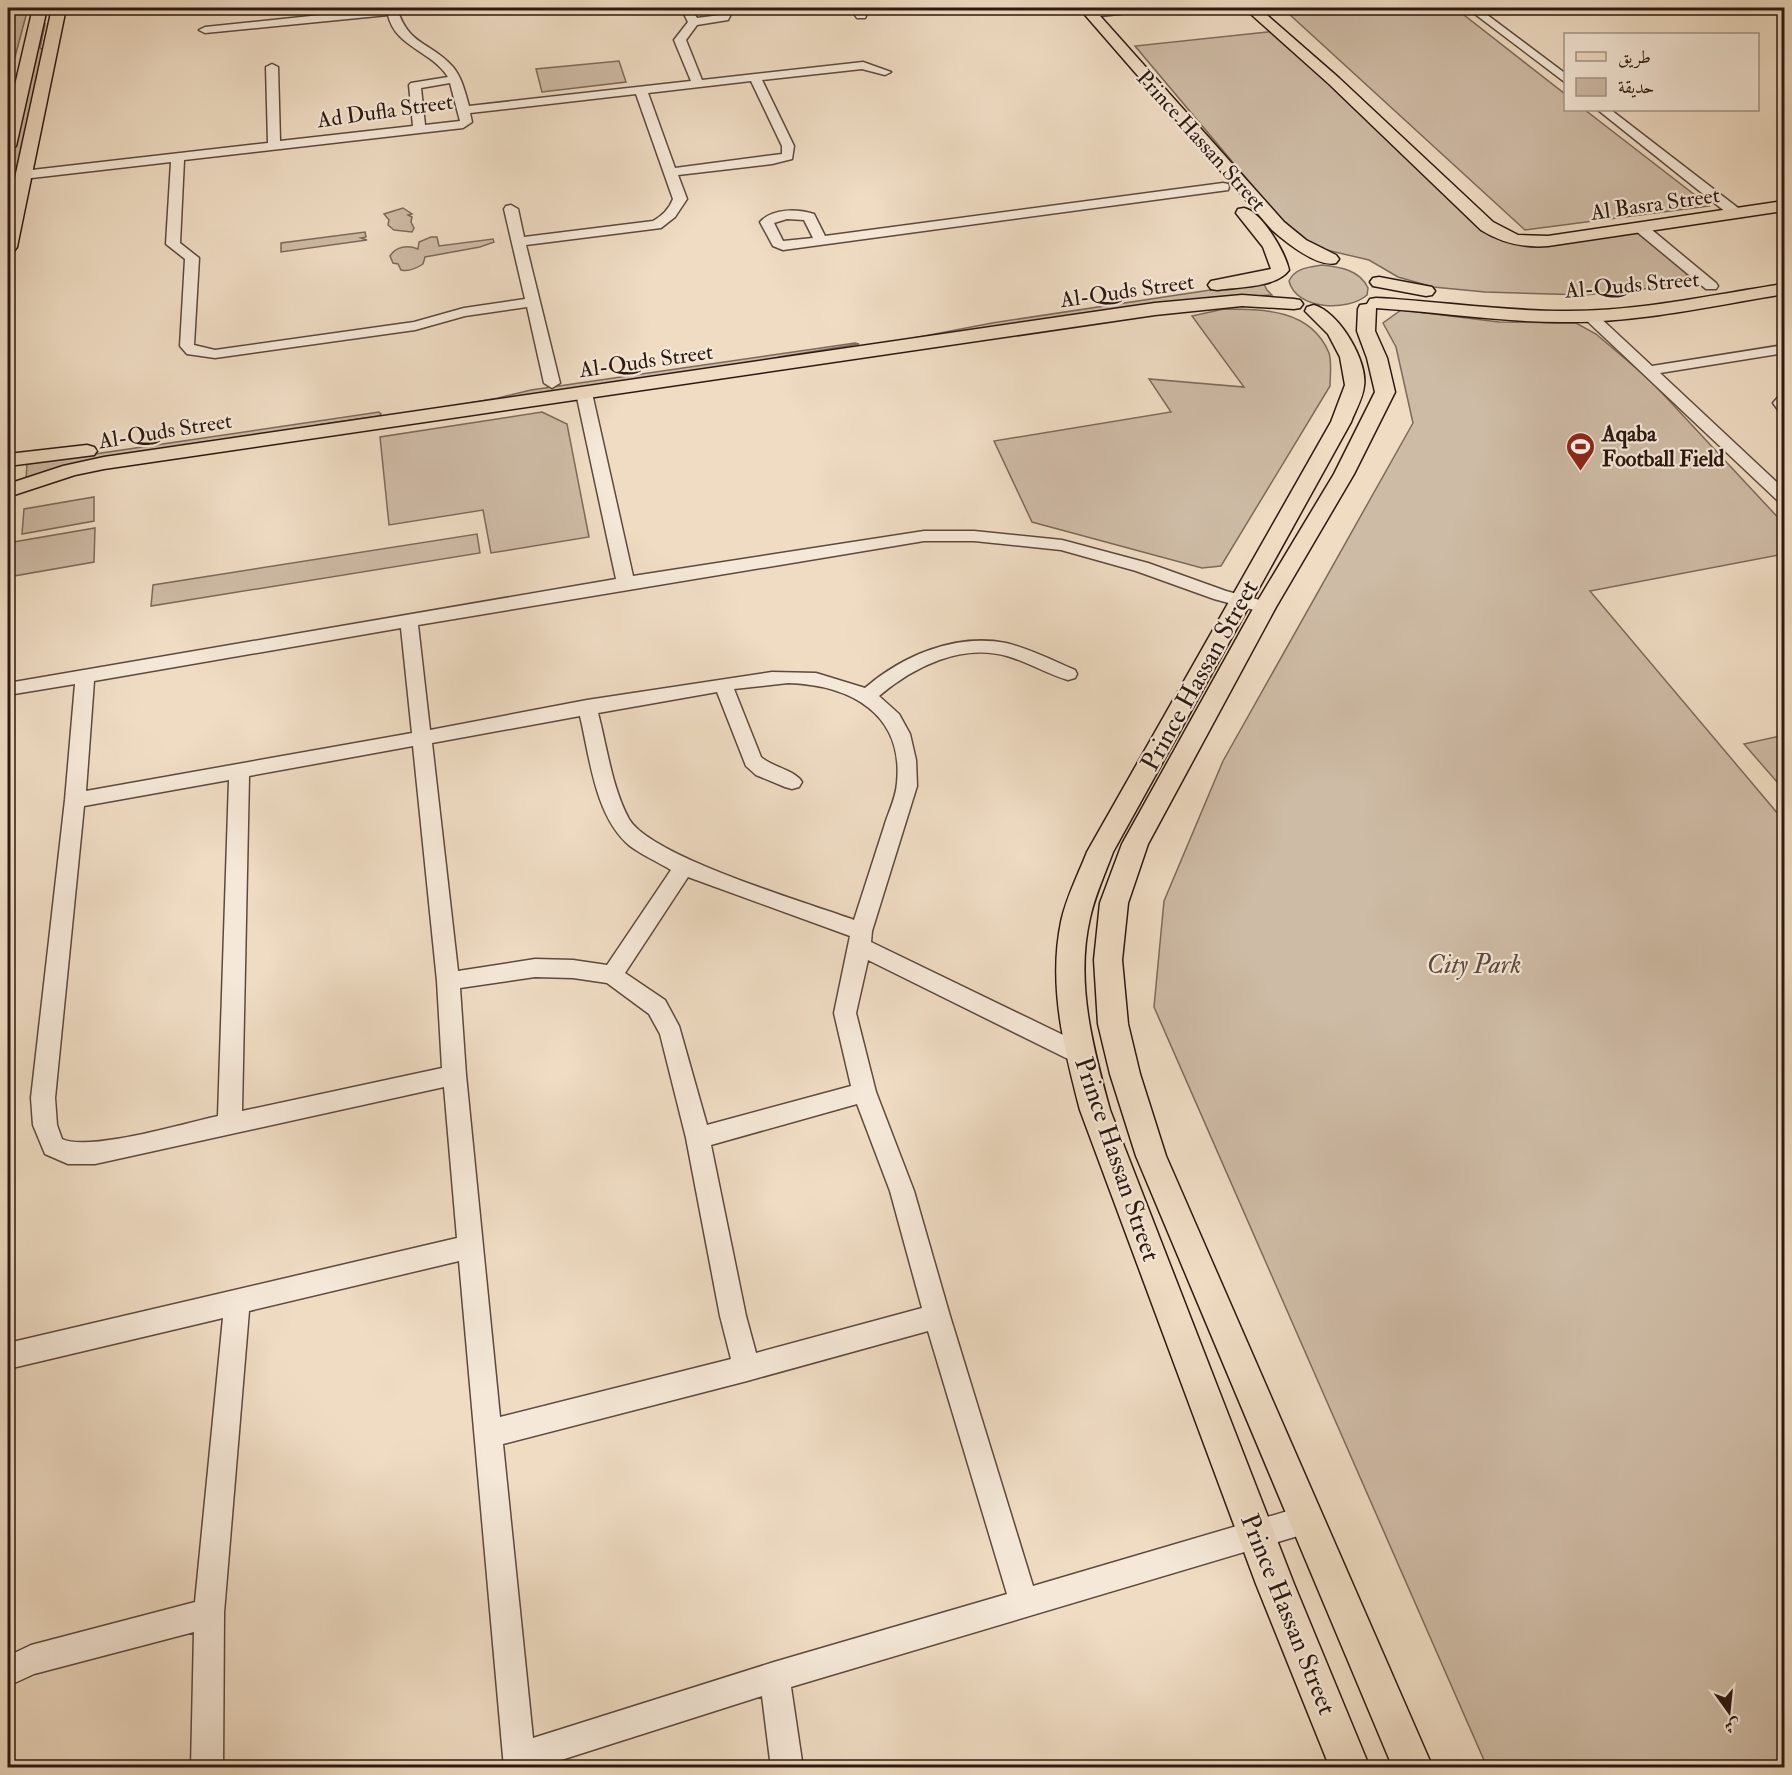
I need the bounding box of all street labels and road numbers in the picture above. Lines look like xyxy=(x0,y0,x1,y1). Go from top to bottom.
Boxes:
street label: Prince Hassan Street xyxy=(1130,64,1272,217)
street label: Ad Dufla Street xyxy=(314,88,455,135)
street label: Al Basra Street xyxy=(1588,181,1722,227)
street label: Al-Quds Street xyxy=(1563,265,1700,305)
street label: Al-Quds Street xyxy=(1057,268,1196,314)
street label: Al-Quds Street xyxy=(576,338,715,384)
street label: Al-Quds Street xyxy=(95,407,234,456)
street label: Prince Hassan Street xyxy=(1134,574,1266,777)
street label: Prince Hassan Street xyxy=(1067,1053,1167,1266)
street label: Prince Hassan Street xyxy=(1233,1509,1343,1719)

